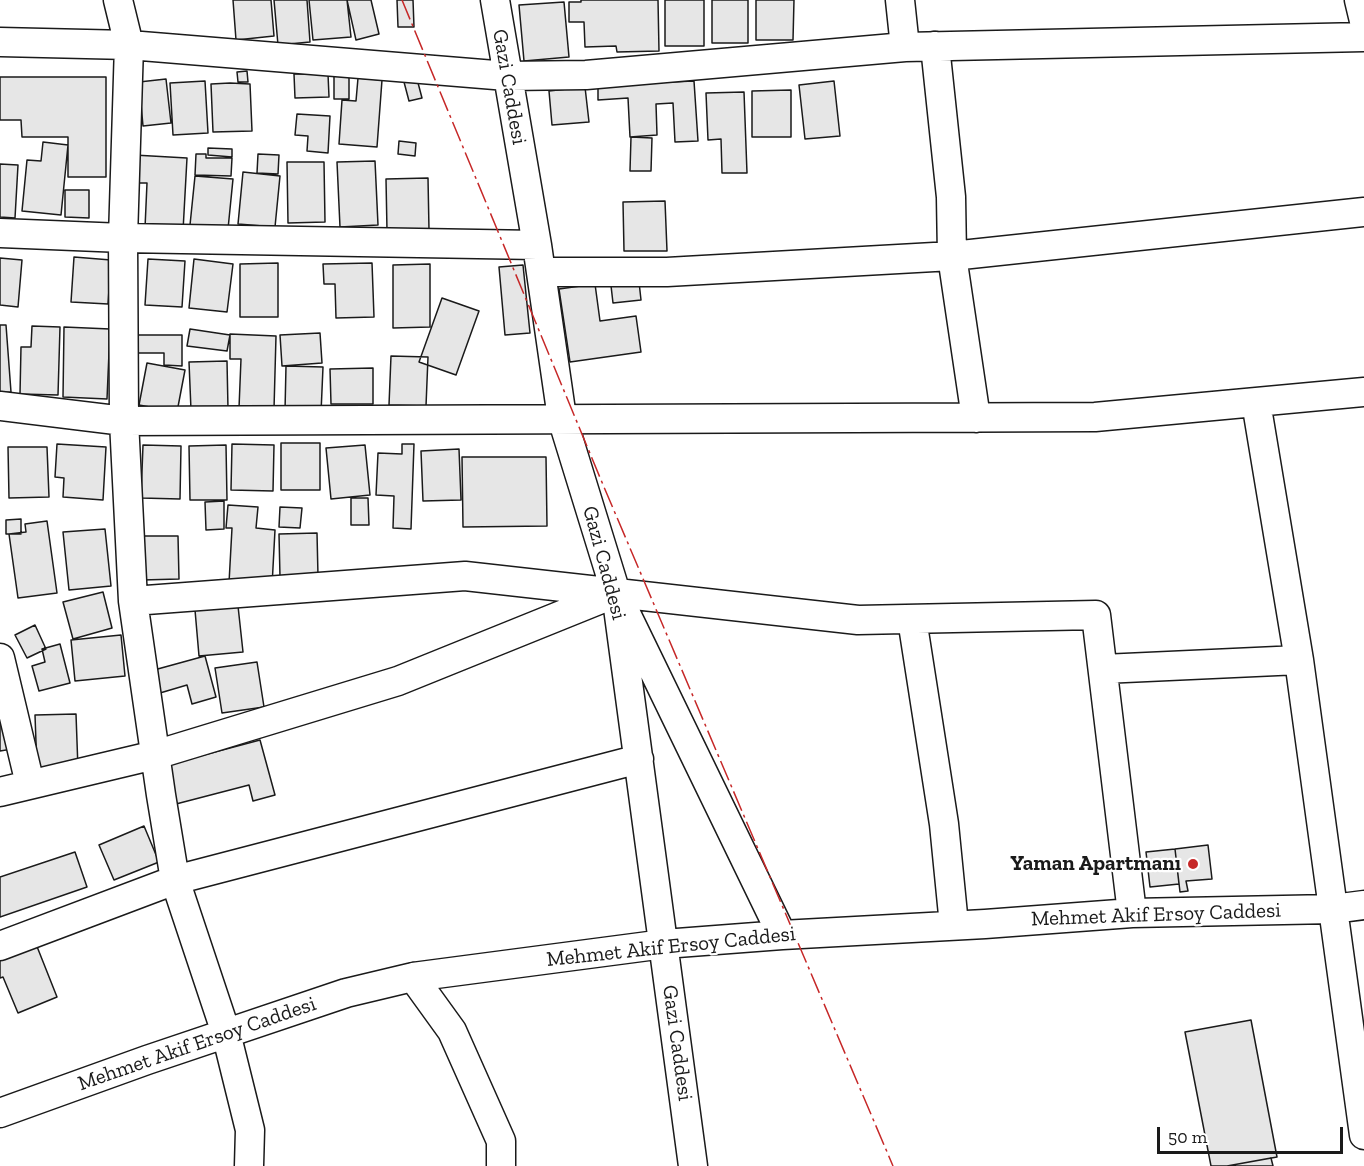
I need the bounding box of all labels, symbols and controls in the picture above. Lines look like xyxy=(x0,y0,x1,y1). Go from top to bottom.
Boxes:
street label: Gazi Caddesi xyxy=(486,27,532,147)
street label: Gazi Caddesi xyxy=(577,503,631,623)
place label: Yaman Apartmanı xyxy=(1011,851,1181,877)
marker: Yaman Apartmanı xyxy=(1186,857,1200,871)
street label: Mehmet Akif Ersoy Caddesi xyxy=(1031,898,1281,932)
street label: Mehmet Akif Ersoy Caddesi xyxy=(545,921,797,973)
street label: Gazi Caddesi xyxy=(656,983,698,1103)
street label: Mehmet Akif Ersoy Caddesi xyxy=(75,991,319,1097)
scale bar xyxy=(1160,1115,1346,1153)
text: 50 m xyxy=(1168,1126,1207,1148)

